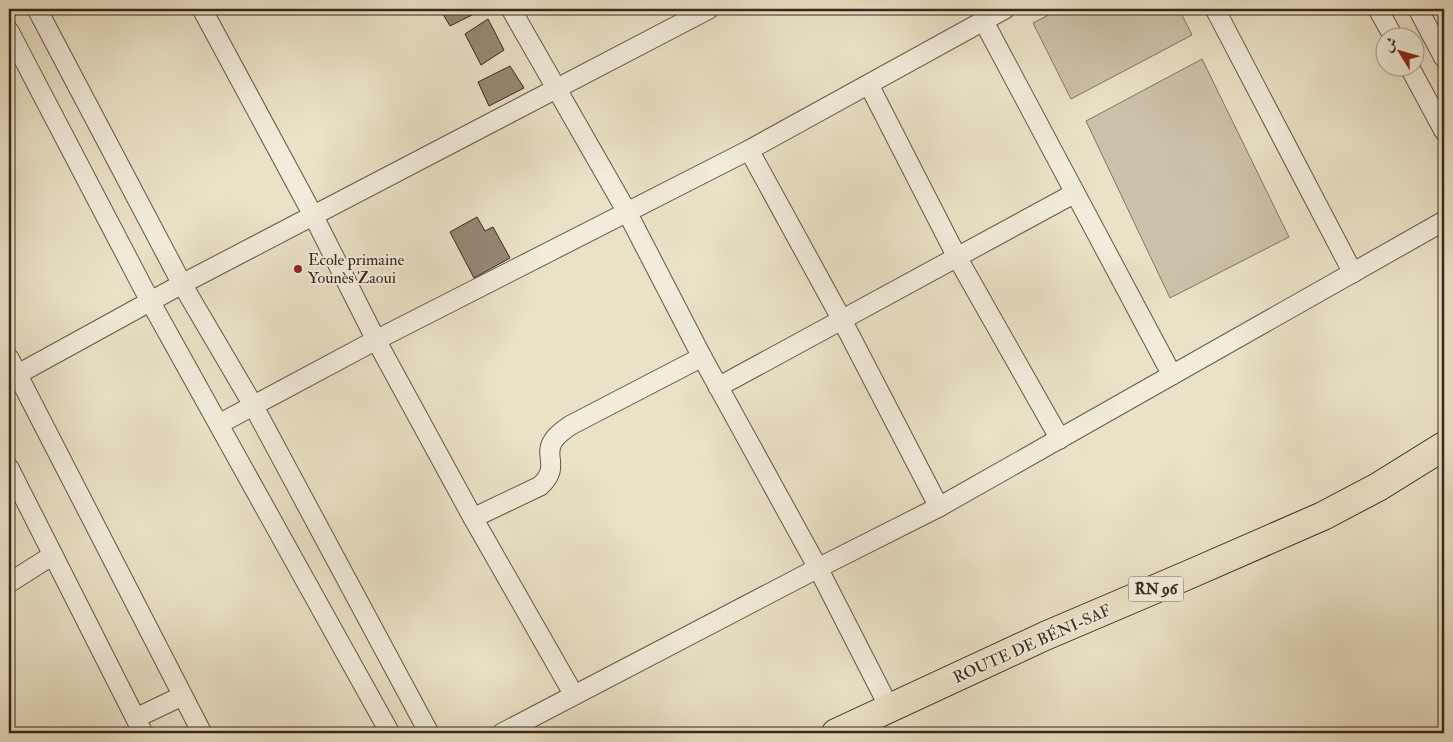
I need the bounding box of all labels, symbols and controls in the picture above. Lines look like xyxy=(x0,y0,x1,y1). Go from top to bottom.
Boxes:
north arrow xyxy=(1376,28,1426,78)
text: ش xyxy=(1379,34,1401,55)
place label: Ecole primaine Younès Zaoui xyxy=(308,250,404,288)
marker: Ecole primaine Younès Zaoui xyxy=(292,263,304,275)
road number: RN 96 xyxy=(1128,576,1184,602)
street label: ROUTE DE BÉNI-SAF xyxy=(950,599,1114,688)

